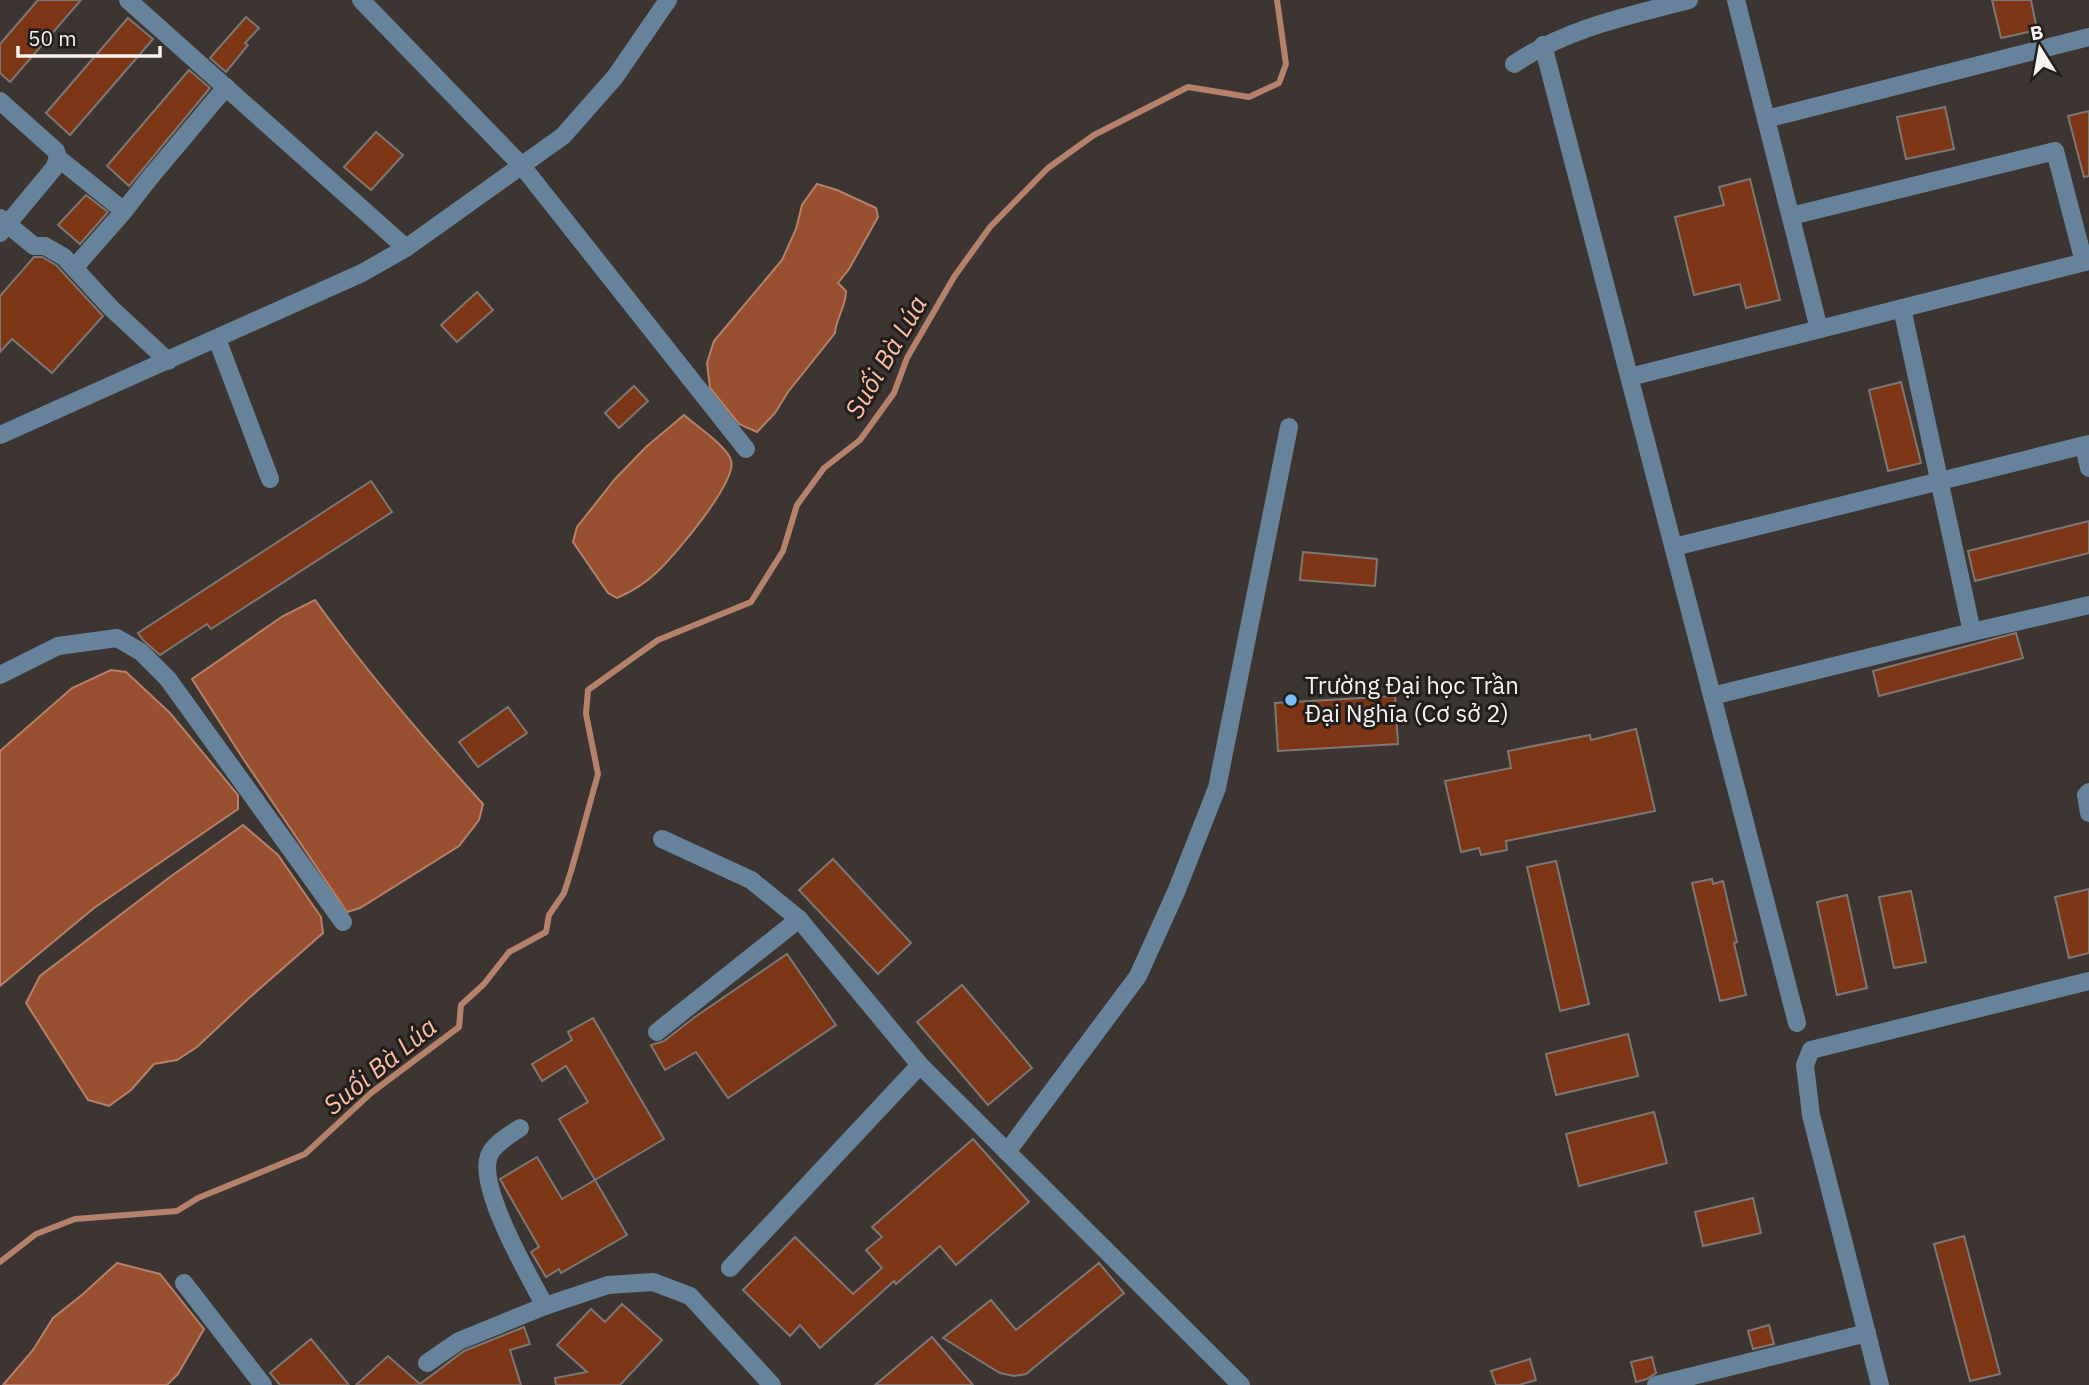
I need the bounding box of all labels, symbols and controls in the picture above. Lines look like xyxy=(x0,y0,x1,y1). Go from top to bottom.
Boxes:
scale bar xyxy=(18,14,159,58)
north arrow xyxy=(2005,14,2075,84)
text: B xyxy=(2028,19,2045,45)
text: 50 m xyxy=(28,24,77,52)
water label: Suối Bà Lúa xyxy=(836,289,934,424)
place label: Trường Đại học Trần Đại Nghĩa (Cơ sở 2) xyxy=(1305,669,1519,729)
marker: Trường Đại học Trần Đại Nghĩa (Cơ sở 2) xyxy=(1283,692,1299,708)
water label: Suối Bà Lúa xyxy=(316,1009,443,1121)

